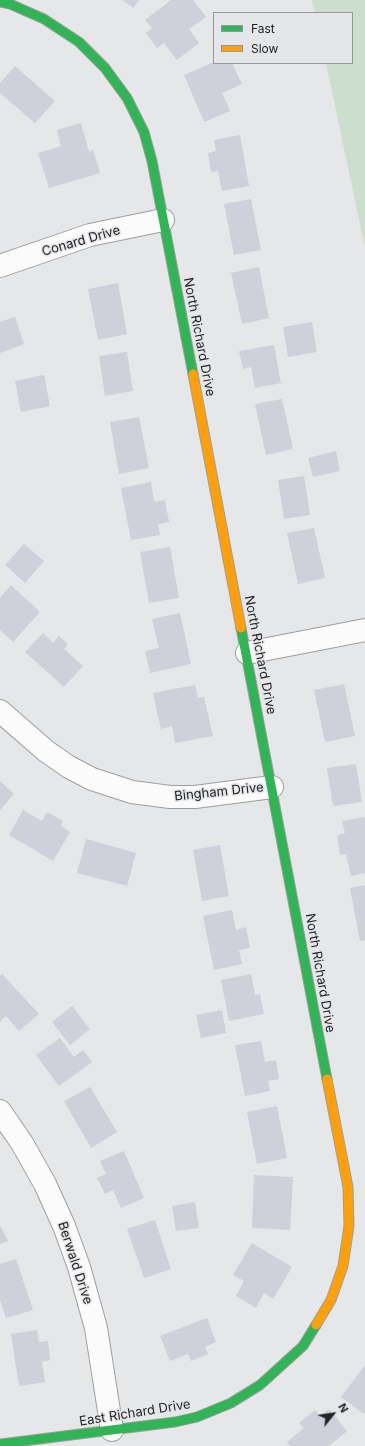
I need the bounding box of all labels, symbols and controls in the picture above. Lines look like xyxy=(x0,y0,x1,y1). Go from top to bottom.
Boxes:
legend xyxy=(213,12,353,64)
text: Fast xyxy=(251,21,275,36)
text: Slow xyxy=(251,41,278,56)
street label: Conard Drive xyxy=(40,222,122,260)
street label: North Richard Drive xyxy=(180,276,218,398)
street label: North Richard Drive xyxy=(241,594,279,716)
street label: Bingham Drive xyxy=(174,780,264,804)
street label: North Richard Drive xyxy=(302,912,338,1034)
street label: Berwald Drive xyxy=(54,1220,96,1306)
north arrow xyxy=(313,1394,353,1434)
street label: East Richard Drive xyxy=(78,1397,192,1429)
text: N xyxy=(335,1401,352,1415)

